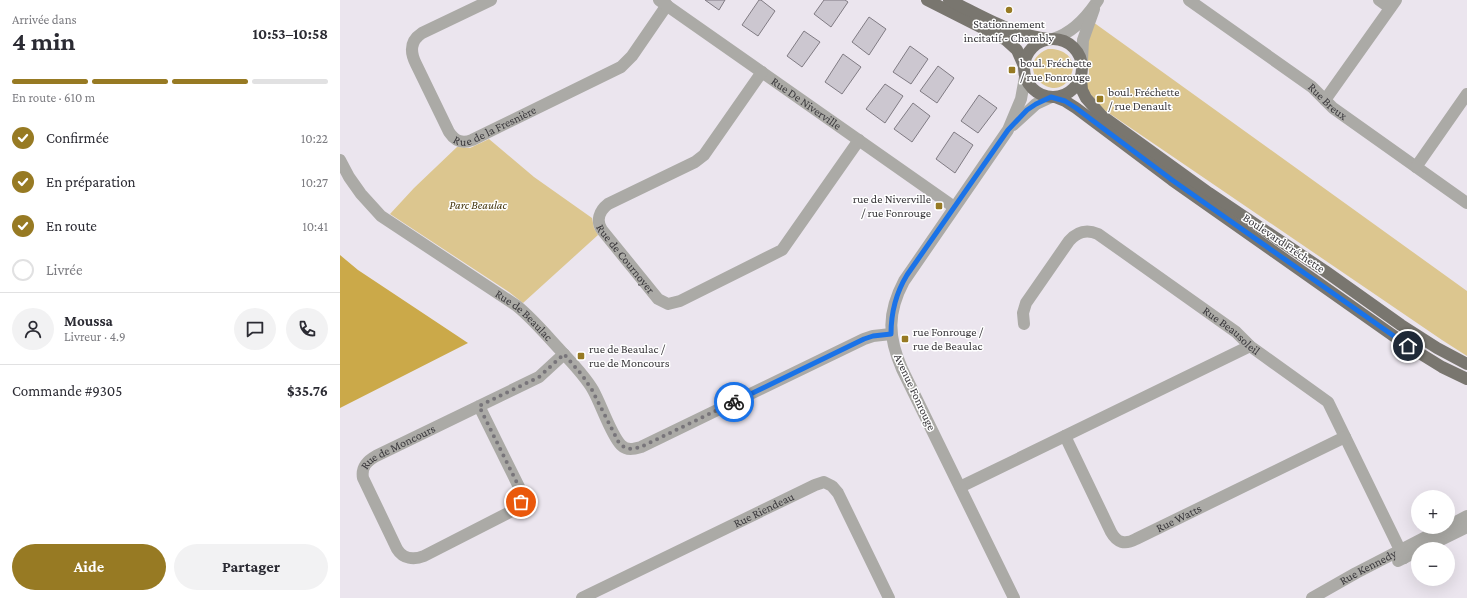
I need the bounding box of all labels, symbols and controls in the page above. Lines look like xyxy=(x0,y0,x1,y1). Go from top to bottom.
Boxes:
marker: Stationnement incitatif - Chambly xyxy=(1004,5,1014,15)
text: Arrivée dans xyxy=(12,12,77,27)
place label: Stationnement incitatif - Chambly xyxy=(964,17,1055,45)
text: 10:53–10:58 xyxy=(252,26,328,42)
text: 4 min xyxy=(12,27,76,56)
place label: boul. Fréchette / rue Fonrouge xyxy=(1020,56,1092,84)
marker: boul. Fréchette / rue Fonrouge xyxy=(1007,65,1017,75)
street label: Rue De Niverville xyxy=(769,74,844,133)
street label: Rue Breux xyxy=(1305,80,1350,123)
place label: boul. Fréchette / rue Denault xyxy=(1108,85,1180,113)
text: En route · 610 m xyxy=(12,90,95,105)
marker: boul. Fréchette / rue Denault xyxy=(1095,94,1105,104)
street label: Rue de la Fresnière xyxy=(451,103,538,149)
icon: check xyxy=(12,127,34,149)
text: Confirmée xyxy=(46,130,109,146)
text: 10:22 xyxy=(301,131,328,146)
icon: check xyxy=(12,171,34,193)
text: En préparation xyxy=(46,174,136,190)
text: 10:27 xyxy=(301,175,328,190)
place label: rue de Niverville / rue Fonrouge xyxy=(853,192,931,220)
park label: Parc Beaulac xyxy=(449,198,508,212)
marker: rue de Niverville / rue Fonrouge xyxy=(934,201,944,211)
street label: Boulevard Fréchette xyxy=(1240,210,1328,276)
icon: check xyxy=(12,215,34,237)
text: En route xyxy=(46,218,97,234)
text: 10:41 xyxy=(302,219,328,234)
street label: Rue de Cournoyer xyxy=(593,222,658,297)
text: Livrée xyxy=(46,262,83,278)
street label: Rue de Beaulac xyxy=(493,287,555,344)
street label: Rue Beausoleil xyxy=(1200,304,1263,358)
button: person xyxy=(12,308,54,350)
button: chat xyxy=(234,308,276,350)
button: phone xyxy=(286,308,328,350)
text: Moussa xyxy=(64,313,113,329)
place label: rue Fonrouge / rue de Beaulac xyxy=(913,325,984,353)
text: Livreur · 4.9 xyxy=(64,329,126,344)
pin xyxy=(1391,329,1425,363)
marker: rue Fonrouge / rue de Beaulac xyxy=(900,334,910,344)
icon: home xyxy=(1397,335,1419,357)
place label: rue de Beaulac / rue de Moncours xyxy=(589,342,670,370)
marker: rue de Beaulac / rue de Moncours xyxy=(576,351,586,361)
street label: Avenue Fonrouge xyxy=(891,351,939,433)
courier xyxy=(714,382,754,422)
text: Commande #9305 xyxy=(12,383,122,399)
text: $35.76 xyxy=(287,383,328,399)
icon: bike xyxy=(723,391,745,413)
street label: Rue de Moncours xyxy=(357,421,438,472)
pin xyxy=(504,485,538,519)
street label: Rue Riendeau xyxy=(731,489,797,530)
map controls xyxy=(1411,490,1455,586)
button: + xyxy=(1411,490,1455,534)
icon: bag xyxy=(510,491,532,513)
street label: Rue Watts xyxy=(1154,501,1204,535)
button: − xyxy=(1411,542,1455,586)
button: Aide xyxy=(12,544,166,590)
button: Partager xyxy=(174,544,328,590)
street label: Rue Kennedy xyxy=(1337,546,1399,588)

